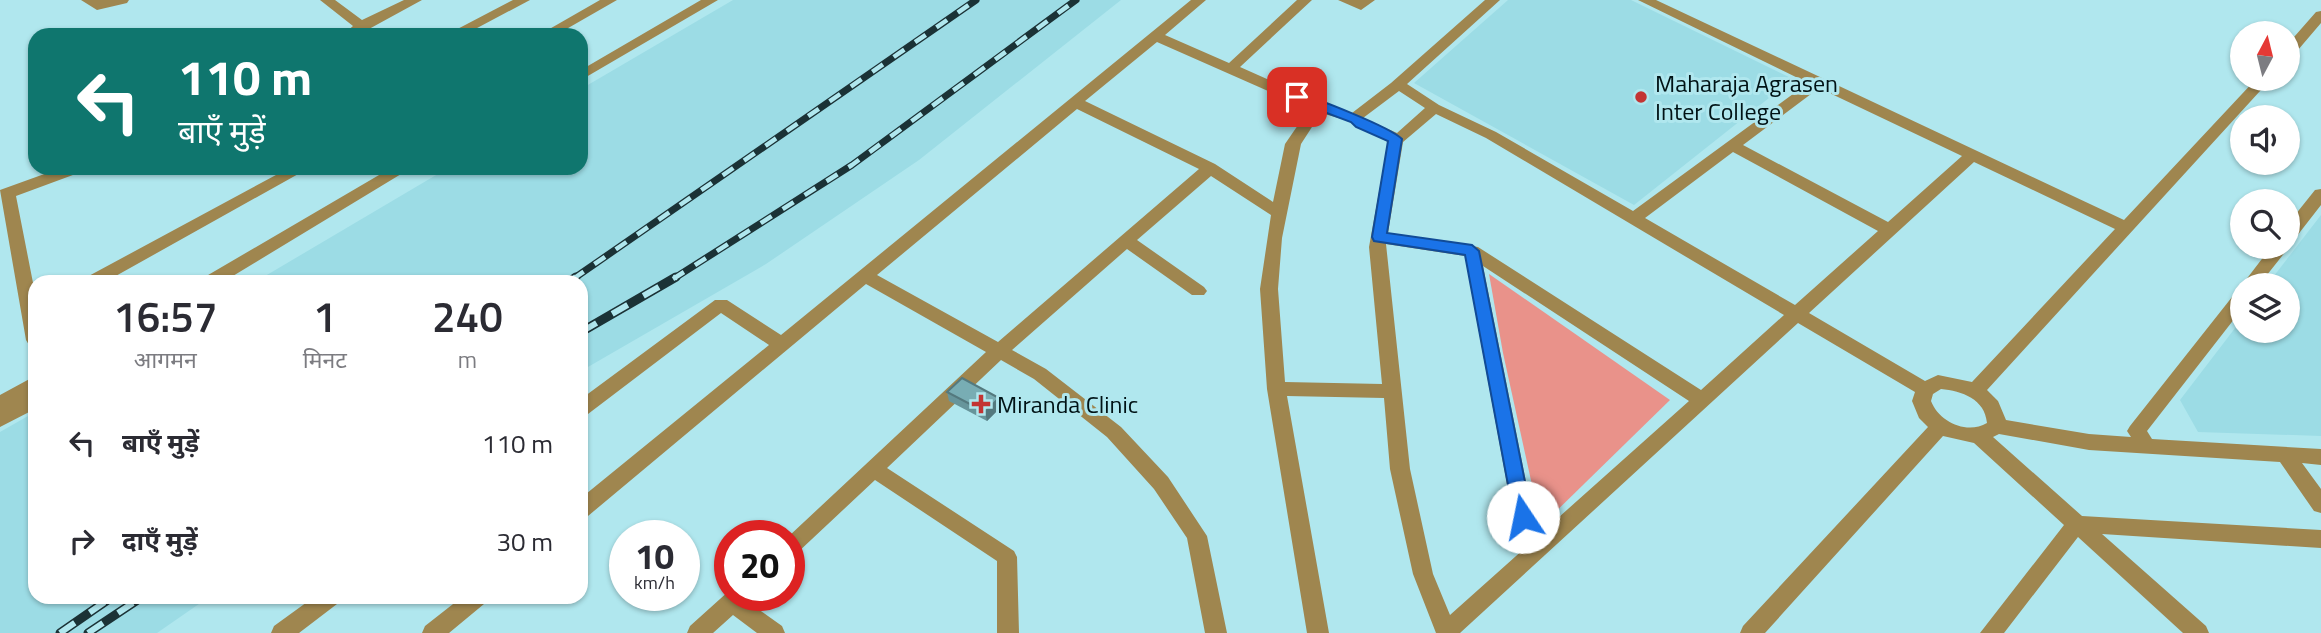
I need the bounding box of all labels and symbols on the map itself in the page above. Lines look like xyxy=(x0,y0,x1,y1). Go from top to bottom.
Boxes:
north arrow xyxy=(2230,21,2300,91)
place label: Maharaja Agrasen Inter College xyxy=(1655,65,1838,129)
pin xyxy=(1267,67,1327,127)
marker: Maharaja Agrasen Inter College xyxy=(1633,89,1649,105)
place label: Miranda Clinic xyxy=(997,386,1138,422)
marker: Miranda Clinic xyxy=(971,394,991,414)
position arrow xyxy=(1486,480,1560,554)
speed limit sign: 20 xyxy=(714,520,805,611)

